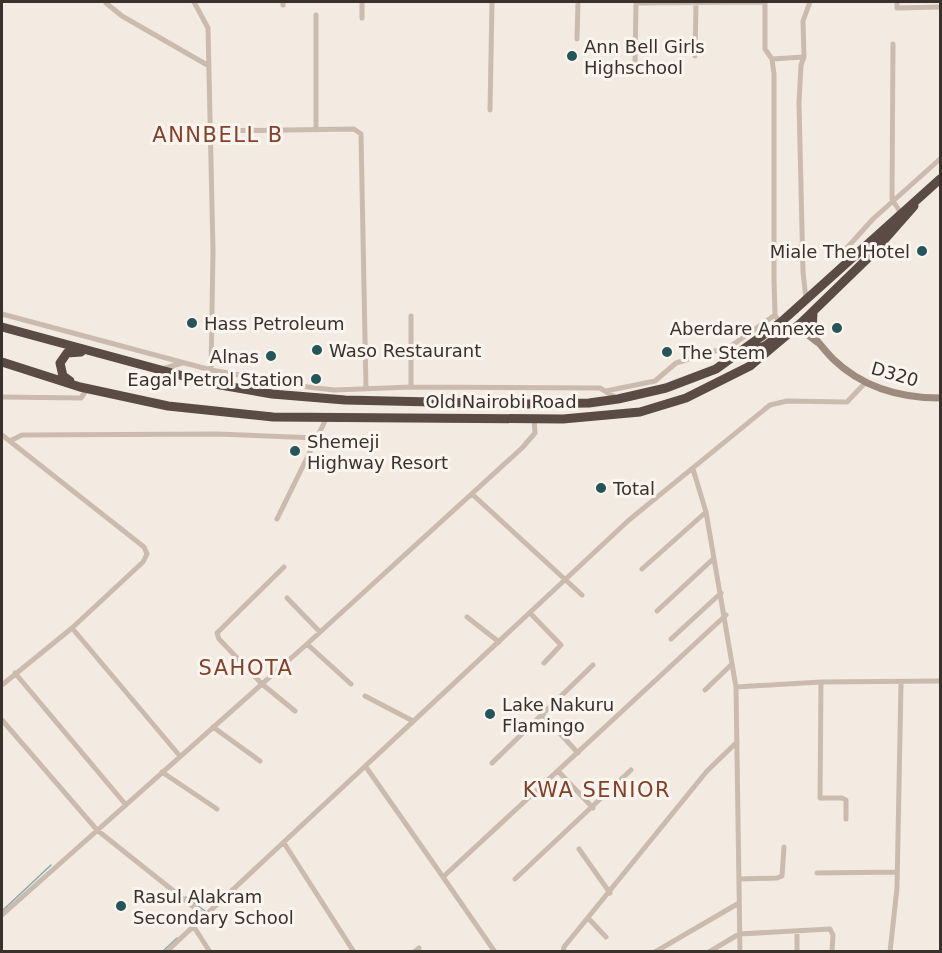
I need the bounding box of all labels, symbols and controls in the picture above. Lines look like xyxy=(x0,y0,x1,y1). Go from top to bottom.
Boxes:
place label: Ann Bell Girls Highschool xyxy=(584,36,705,78)
marker: Ann Bell Girls Highschool xyxy=(565,49,579,63)
district label: ANNBELL B xyxy=(152,123,284,147)
place label: Miale The Hotel xyxy=(770,241,910,262)
marker: Miale The Hotel xyxy=(915,244,929,258)
place label: Hass Petroleum xyxy=(204,313,344,334)
marker: Hass Petroleum xyxy=(185,316,199,330)
place label: Aberdare Annexe xyxy=(670,318,825,339)
marker: Aberdare Annexe xyxy=(830,321,844,335)
place label: Waso Restaurant xyxy=(329,340,481,361)
place label: The Stem xyxy=(678,342,765,363)
marker: Waso Restaurant xyxy=(310,343,324,357)
marker: The Stem xyxy=(660,345,674,359)
place label: Alnas xyxy=(210,346,259,367)
marker: Alnas xyxy=(264,349,278,363)
street label: D320 xyxy=(869,357,921,391)
place label: Eagal Petrol Station xyxy=(127,369,304,390)
marker: Eagal Petrol Station xyxy=(309,372,323,386)
street label: Old Nairobi Road xyxy=(425,391,577,412)
place label: Shemeji Highway Resort xyxy=(307,431,448,473)
marker: Shemeji Highway Resort xyxy=(288,444,302,458)
place label: Total xyxy=(612,478,655,499)
marker: Total xyxy=(594,481,608,495)
district label: SAHOTA xyxy=(199,656,293,680)
place label: Lake Nakuru Flamingo xyxy=(502,694,614,736)
marker: Lake Nakuru Flamingo xyxy=(483,707,497,721)
district label: KWA SENIOR xyxy=(523,778,671,802)
place label: Rasul Alakram Secondary School xyxy=(133,886,294,928)
marker: Rasul Alakram Secondary School xyxy=(114,899,128,913)

